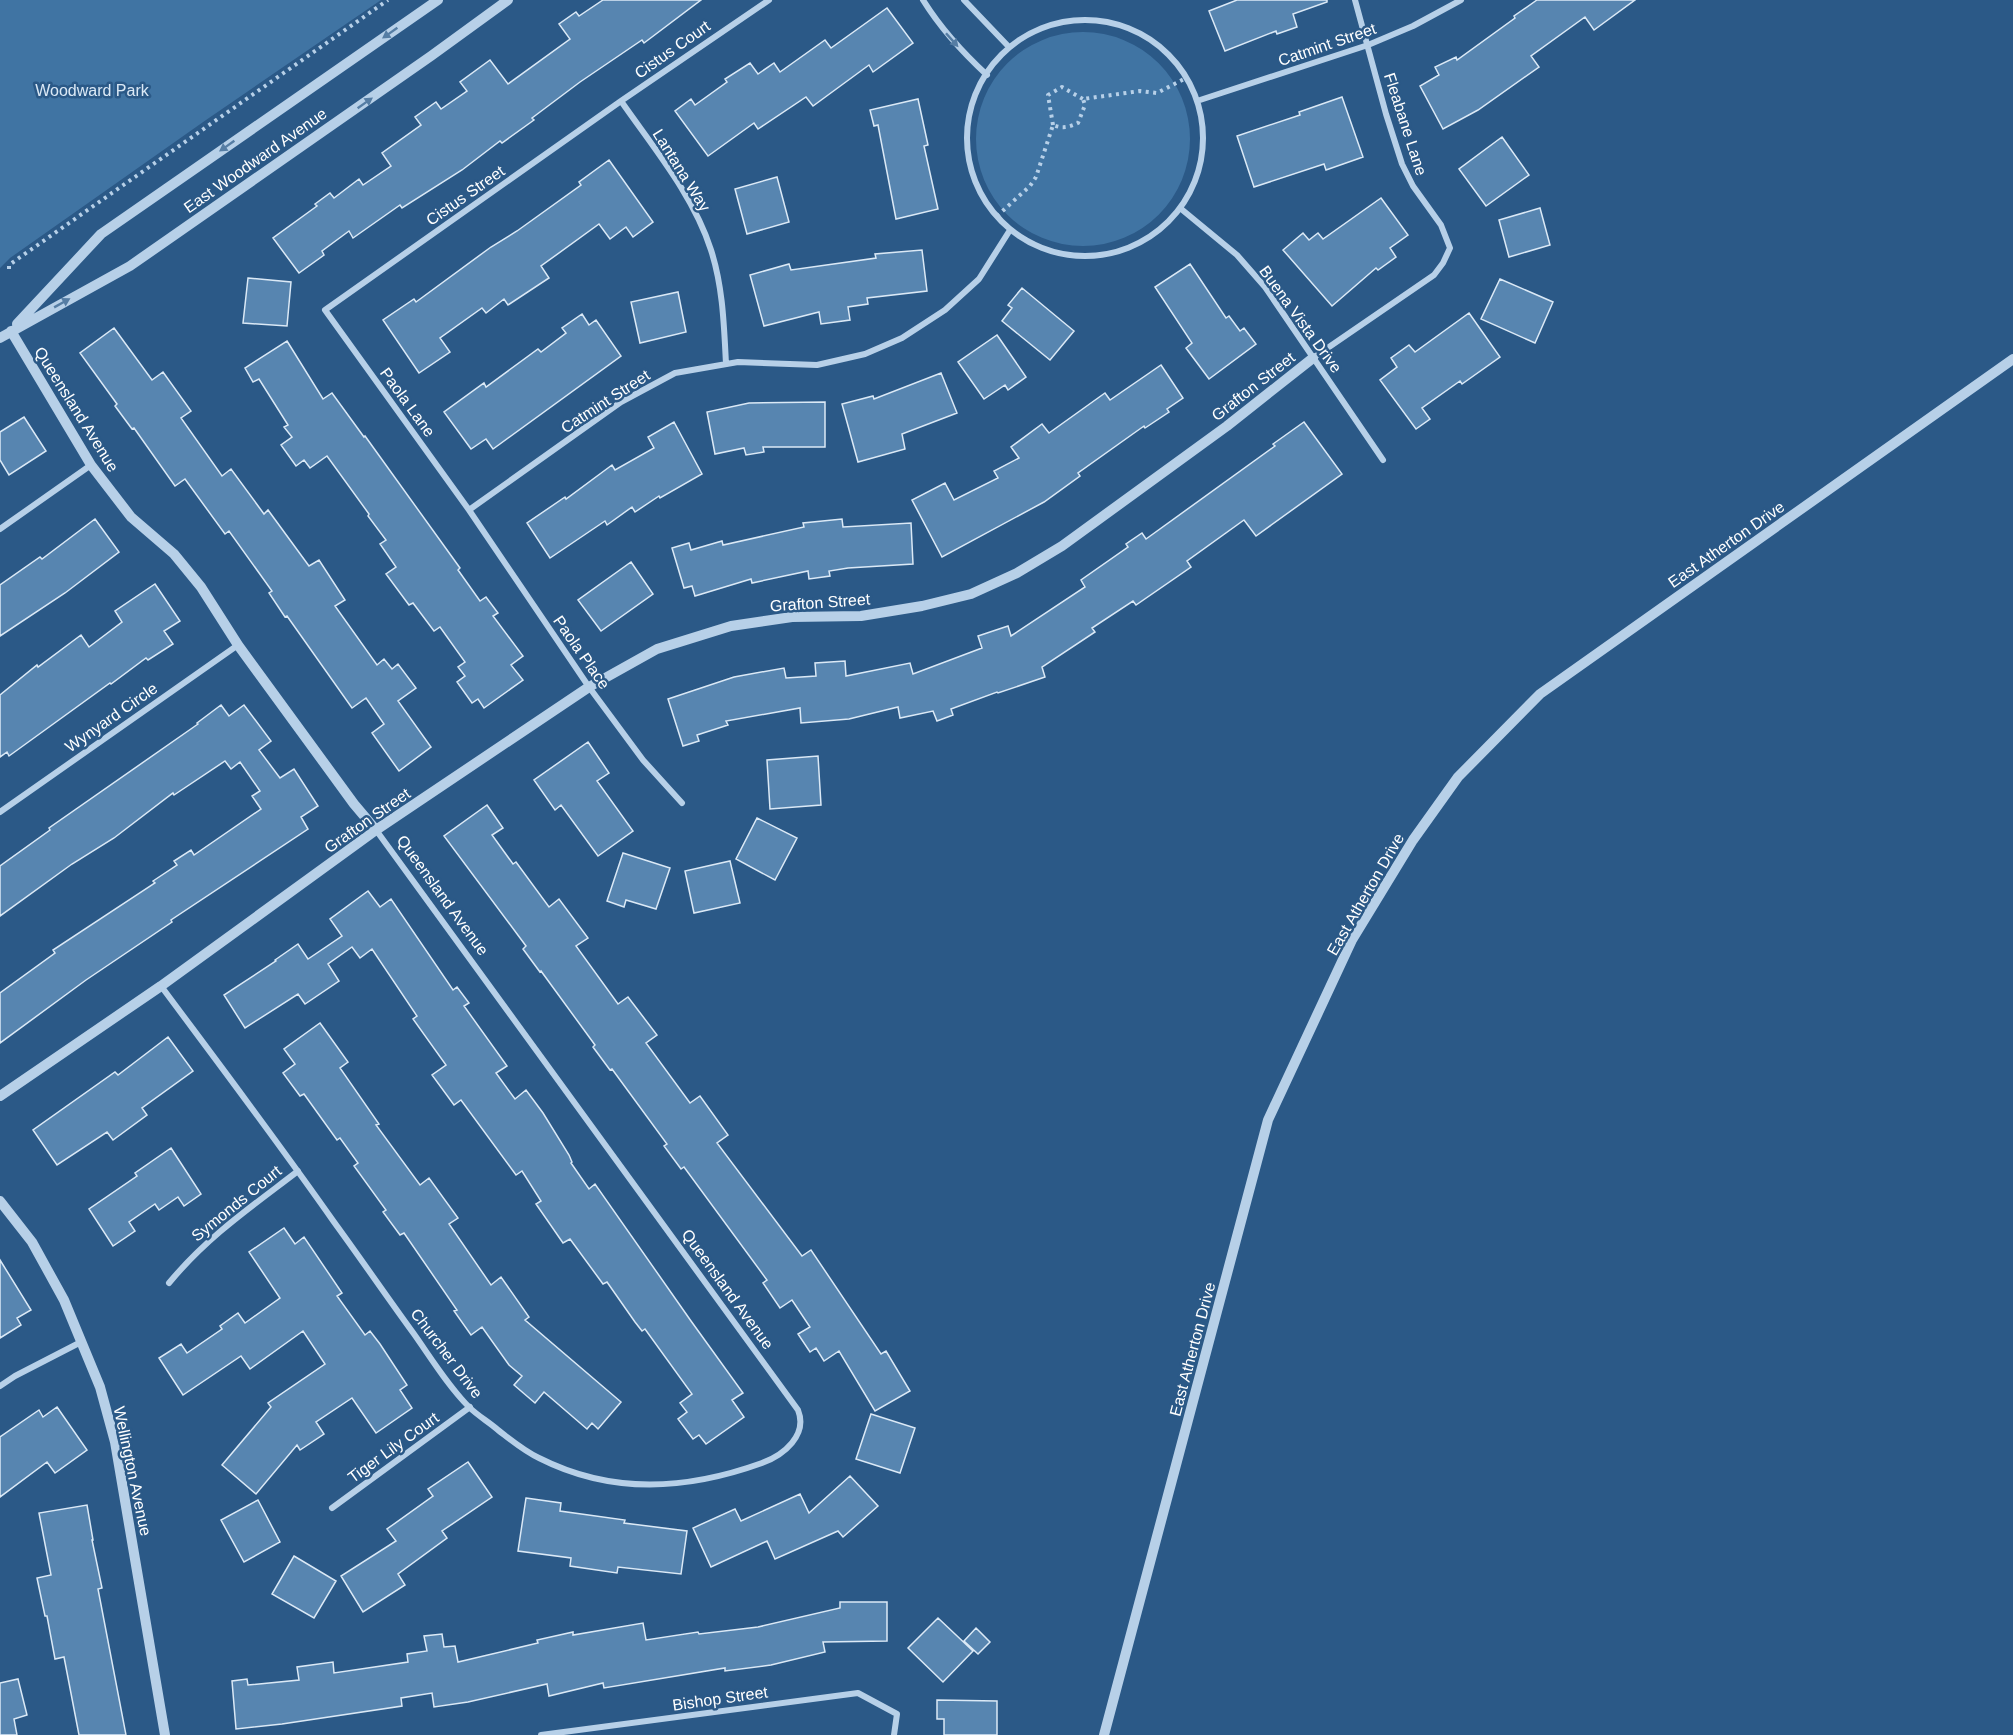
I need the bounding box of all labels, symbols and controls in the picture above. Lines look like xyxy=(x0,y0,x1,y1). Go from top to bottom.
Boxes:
street label: Cistus Court xyxy=(631,17,714,82)
street label: Catmint Street xyxy=(1276,20,1379,69)
one-way arrow xyxy=(382,27,398,39)
one-way arrow xyxy=(945,32,958,47)
street label: Fleabane Lane xyxy=(1381,71,1430,178)
park label: Woodward Park xyxy=(35,82,150,99)
one-way arrow xyxy=(356,97,372,109)
street label: East Woodward Avenue xyxy=(181,105,330,216)
street label: Lantana Way xyxy=(650,126,714,214)
one-way arrow xyxy=(220,140,236,152)
street label: Cistus Street xyxy=(423,162,508,229)
street label: Buena Vista Drive xyxy=(1256,263,1345,376)
one-way arrow xyxy=(54,298,71,308)
street label: Queensland Avenue xyxy=(31,344,122,475)
street label: Grafton Street xyxy=(1208,348,1299,424)
street label: Paola Lane xyxy=(377,365,438,440)
street label: Catmint Street xyxy=(558,366,653,436)
street label: East Atherton Drive xyxy=(1665,498,1788,591)
street label: Grafton Street xyxy=(769,590,871,614)
street label: Paola Place xyxy=(550,612,613,692)
street label: Wynyard Circle xyxy=(62,679,161,755)
street label: Grafton Street xyxy=(321,784,414,856)
street label: East Atherton Drive xyxy=(1324,830,1407,958)
street label: Queensland Avenue xyxy=(393,832,492,959)
street label: Symonds Court xyxy=(188,1162,285,1245)
street label: Queensland Avenue xyxy=(678,1226,777,1353)
street label: East Atherton Drive xyxy=(1166,1280,1219,1418)
street label: Churcher Drive xyxy=(407,1305,486,1401)
street label: Wellington Avenue xyxy=(110,1405,155,1538)
street label: Tiger Lily Court xyxy=(345,1408,442,1486)
street label: Bishop Street xyxy=(671,1683,769,1714)

